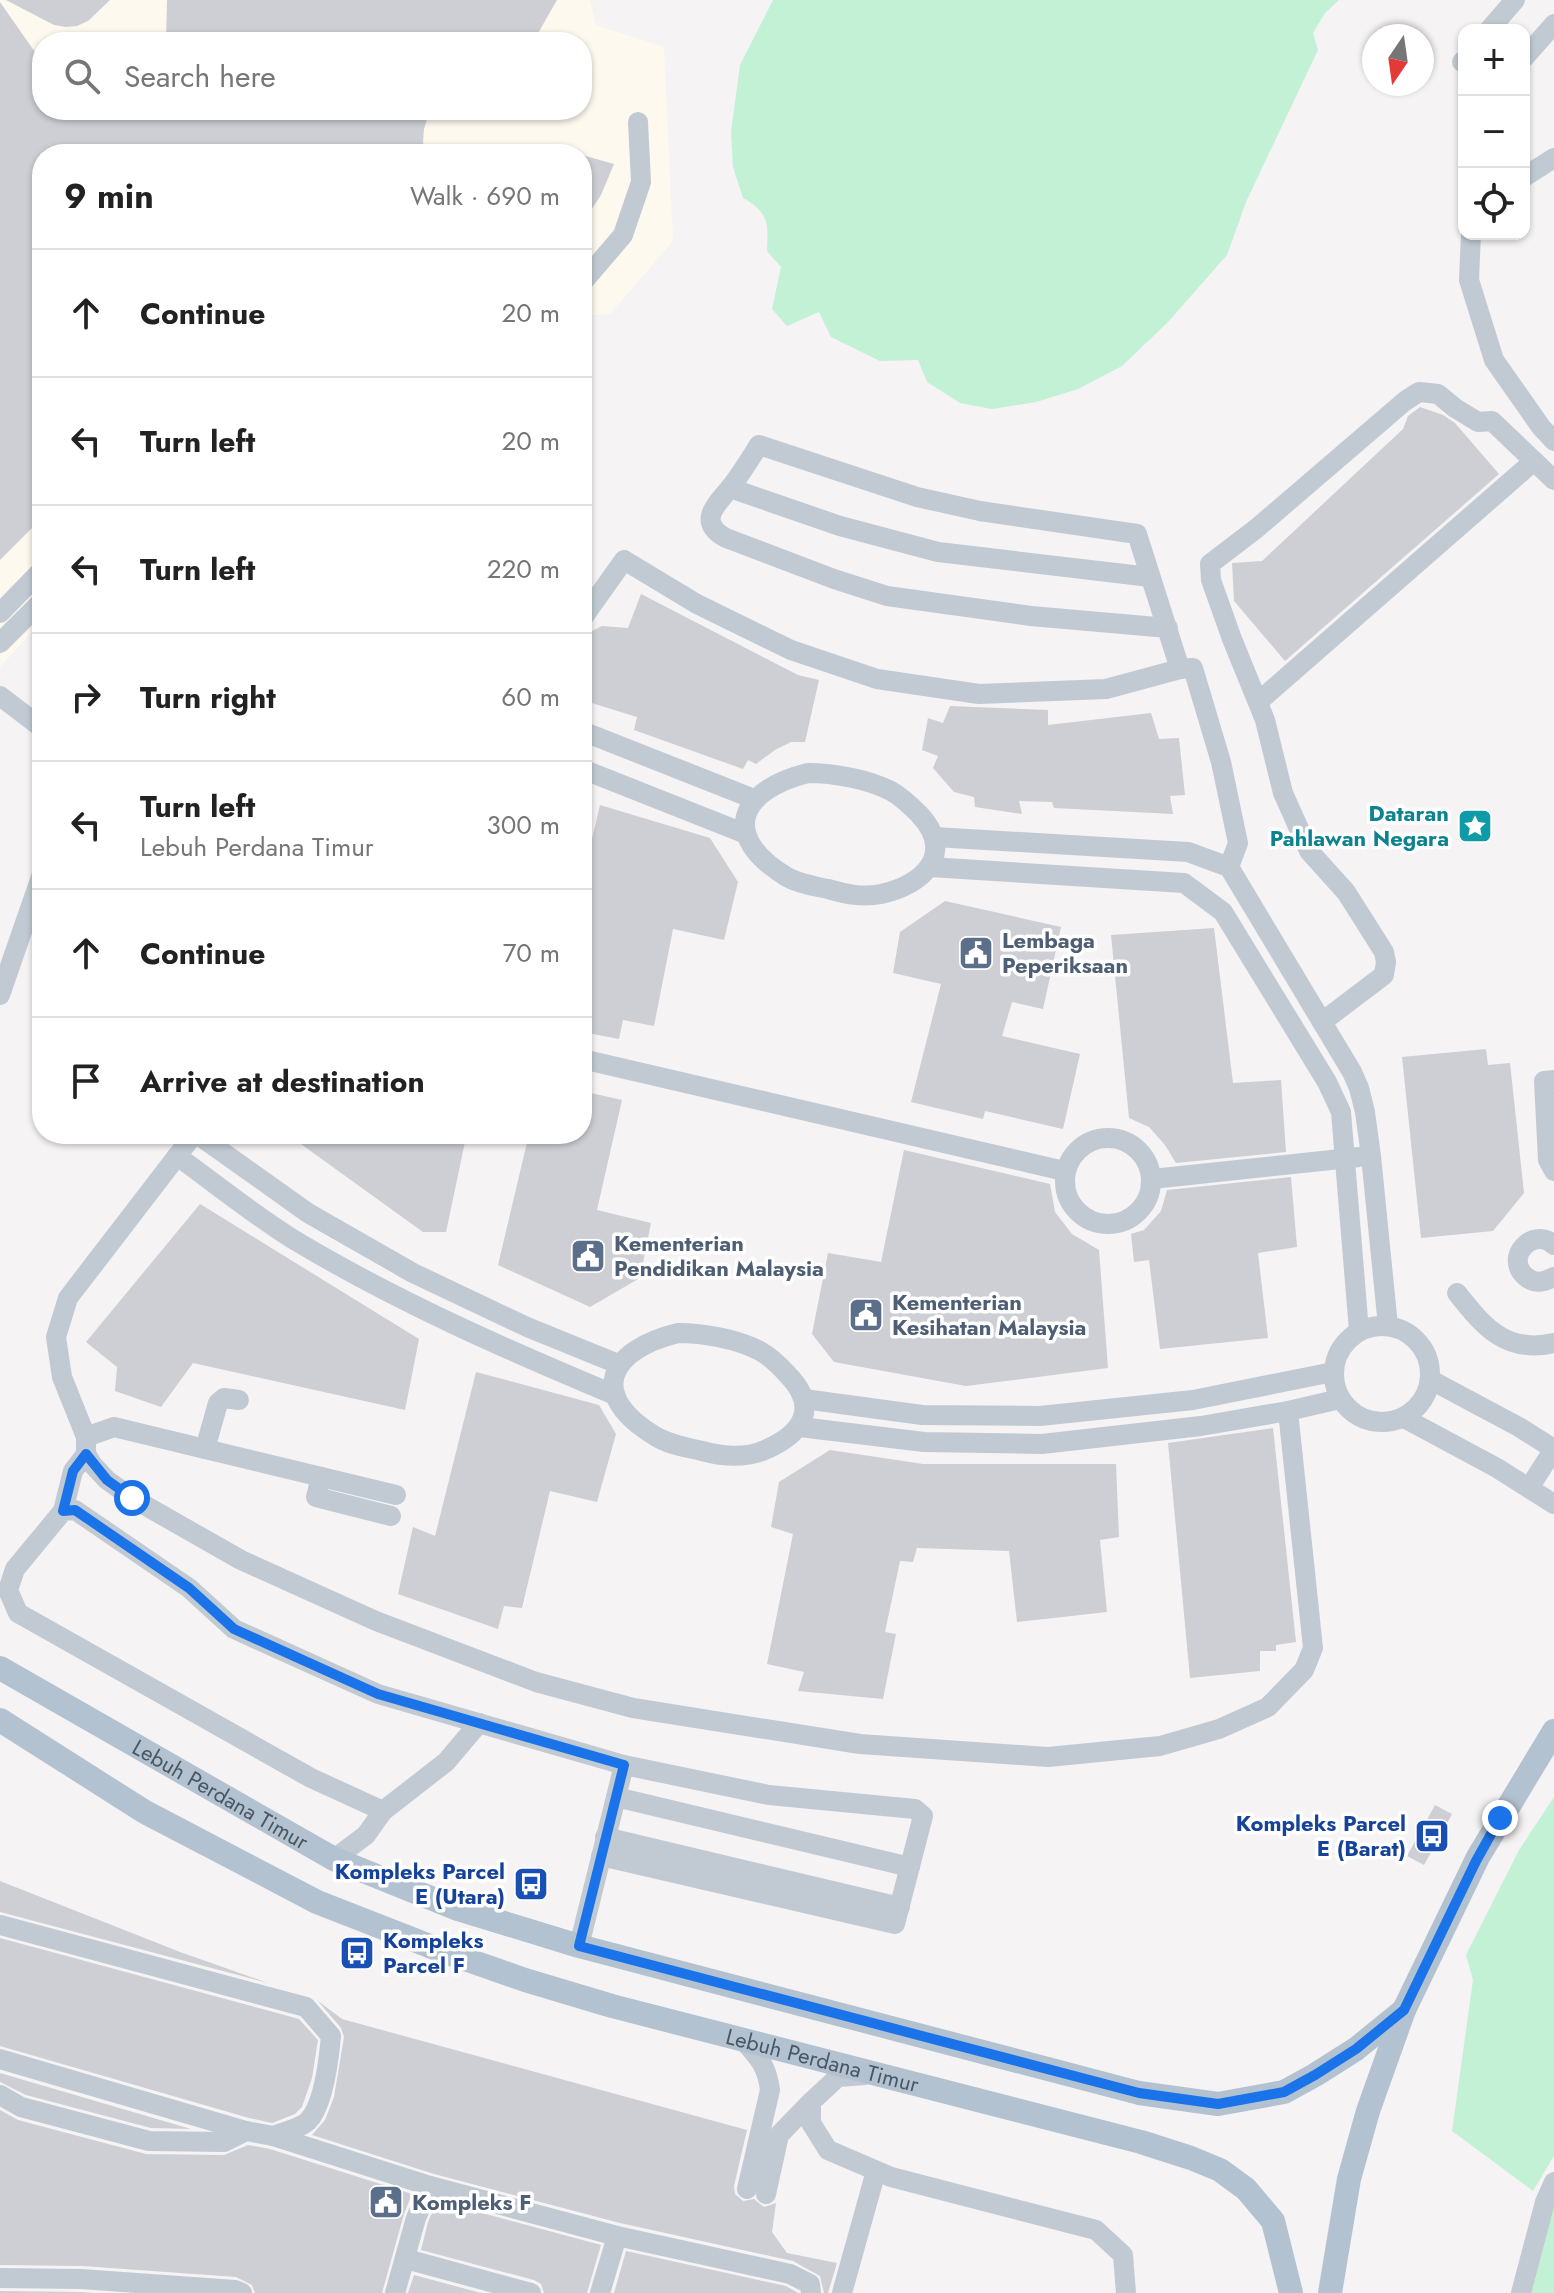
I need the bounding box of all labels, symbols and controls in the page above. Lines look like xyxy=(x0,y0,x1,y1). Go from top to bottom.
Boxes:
north arrow xyxy=(1362,24,1434,96)
map controls xyxy=(1458,24,1530,240)
button: + xyxy=(1458,24,1530,96)
search box xyxy=(32,32,592,120)
icon: search xyxy=(60,54,104,98)
text: Search here xyxy=(124,55,276,98)
button: − xyxy=(1458,96,1530,168)
button: locate xyxy=(1458,168,1530,240)
text: 9 min xyxy=(64,172,154,221)
text: Walk · 690 m xyxy=(410,177,560,215)
icon: ahead xyxy=(64,291,108,335)
text: Continue xyxy=(140,292,266,335)
text: 20 m xyxy=(502,294,560,332)
icon: left xyxy=(64,419,108,463)
text: Turn left xyxy=(140,420,255,463)
text: 20 m xyxy=(502,422,560,460)
icon: left xyxy=(64,547,108,591)
text: Turn left xyxy=(140,548,255,591)
text: 220 m xyxy=(487,550,560,588)
icon: right xyxy=(64,675,108,719)
text: Turn right xyxy=(140,676,276,719)
text: 60 m xyxy=(501,678,560,716)
text: Turn left xyxy=(140,785,255,828)
place label: Dataran Pahlawan Negara xyxy=(1270,797,1449,854)
icon: left xyxy=(64,803,108,847)
text: 300 m xyxy=(487,806,560,844)
place icon: Dataran Pahlawan Negara xyxy=(1456,807,1494,845)
text: Lebuh Perdana Timur xyxy=(140,828,374,866)
place label: Lembaga Peperiksaan xyxy=(1002,924,1128,981)
icon: ahead xyxy=(64,931,108,975)
text: Continue xyxy=(140,932,266,975)
text: 70 m xyxy=(503,934,560,972)
public building icon: Lembaga Peperiksaan xyxy=(957,934,995,972)
icon: arrive xyxy=(64,1059,108,1103)
text: Arrive at destination xyxy=(140,1060,425,1103)
place label: Kementerian Pendidikan Malaysia xyxy=(614,1227,824,1284)
public building icon: Kementerian Pendidikan Malaysia xyxy=(569,1237,607,1275)
place label: Kementerian Kesihatan Malaysia xyxy=(892,1286,1086,1343)
public building icon: Kementerian Kesihatan Malaysia xyxy=(847,1296,885,1334)
route start xyxy=(114,1480,150,1516)
street label: Lebuh Perdana Timur xyxy=(127,1731,315,1857)
route end xyxy=(1482,1800,1518,1836)
place label: Kompleks Parcel E (Barat) xyxy=(1236,1807,1406,1864)
bus stop icon: Kompleks Parcel E (Barat) xyxy=(1413,1817,1451,1855)
place label: Kompleks Parcel E (Utara) xyxy=(335,1855,505,1912)
bus stop icon: Kompleks Parcel E (Utara) xyxy=(512,1865,550,1903)
place label: Kompleks Parcel F xyxy=(383,1924,484,1981)
bus stop icon: Kompleks Parcel F xyxy=(338,1934,376,1972)
street label: Lebuh Perdana Timur xyxy=(722,2020,923,2100)
public building icon: Kompleks F xyxy=(367,2183,405,2221)
place label: Kompleks F xyxy=(412,2186,531,2218)

